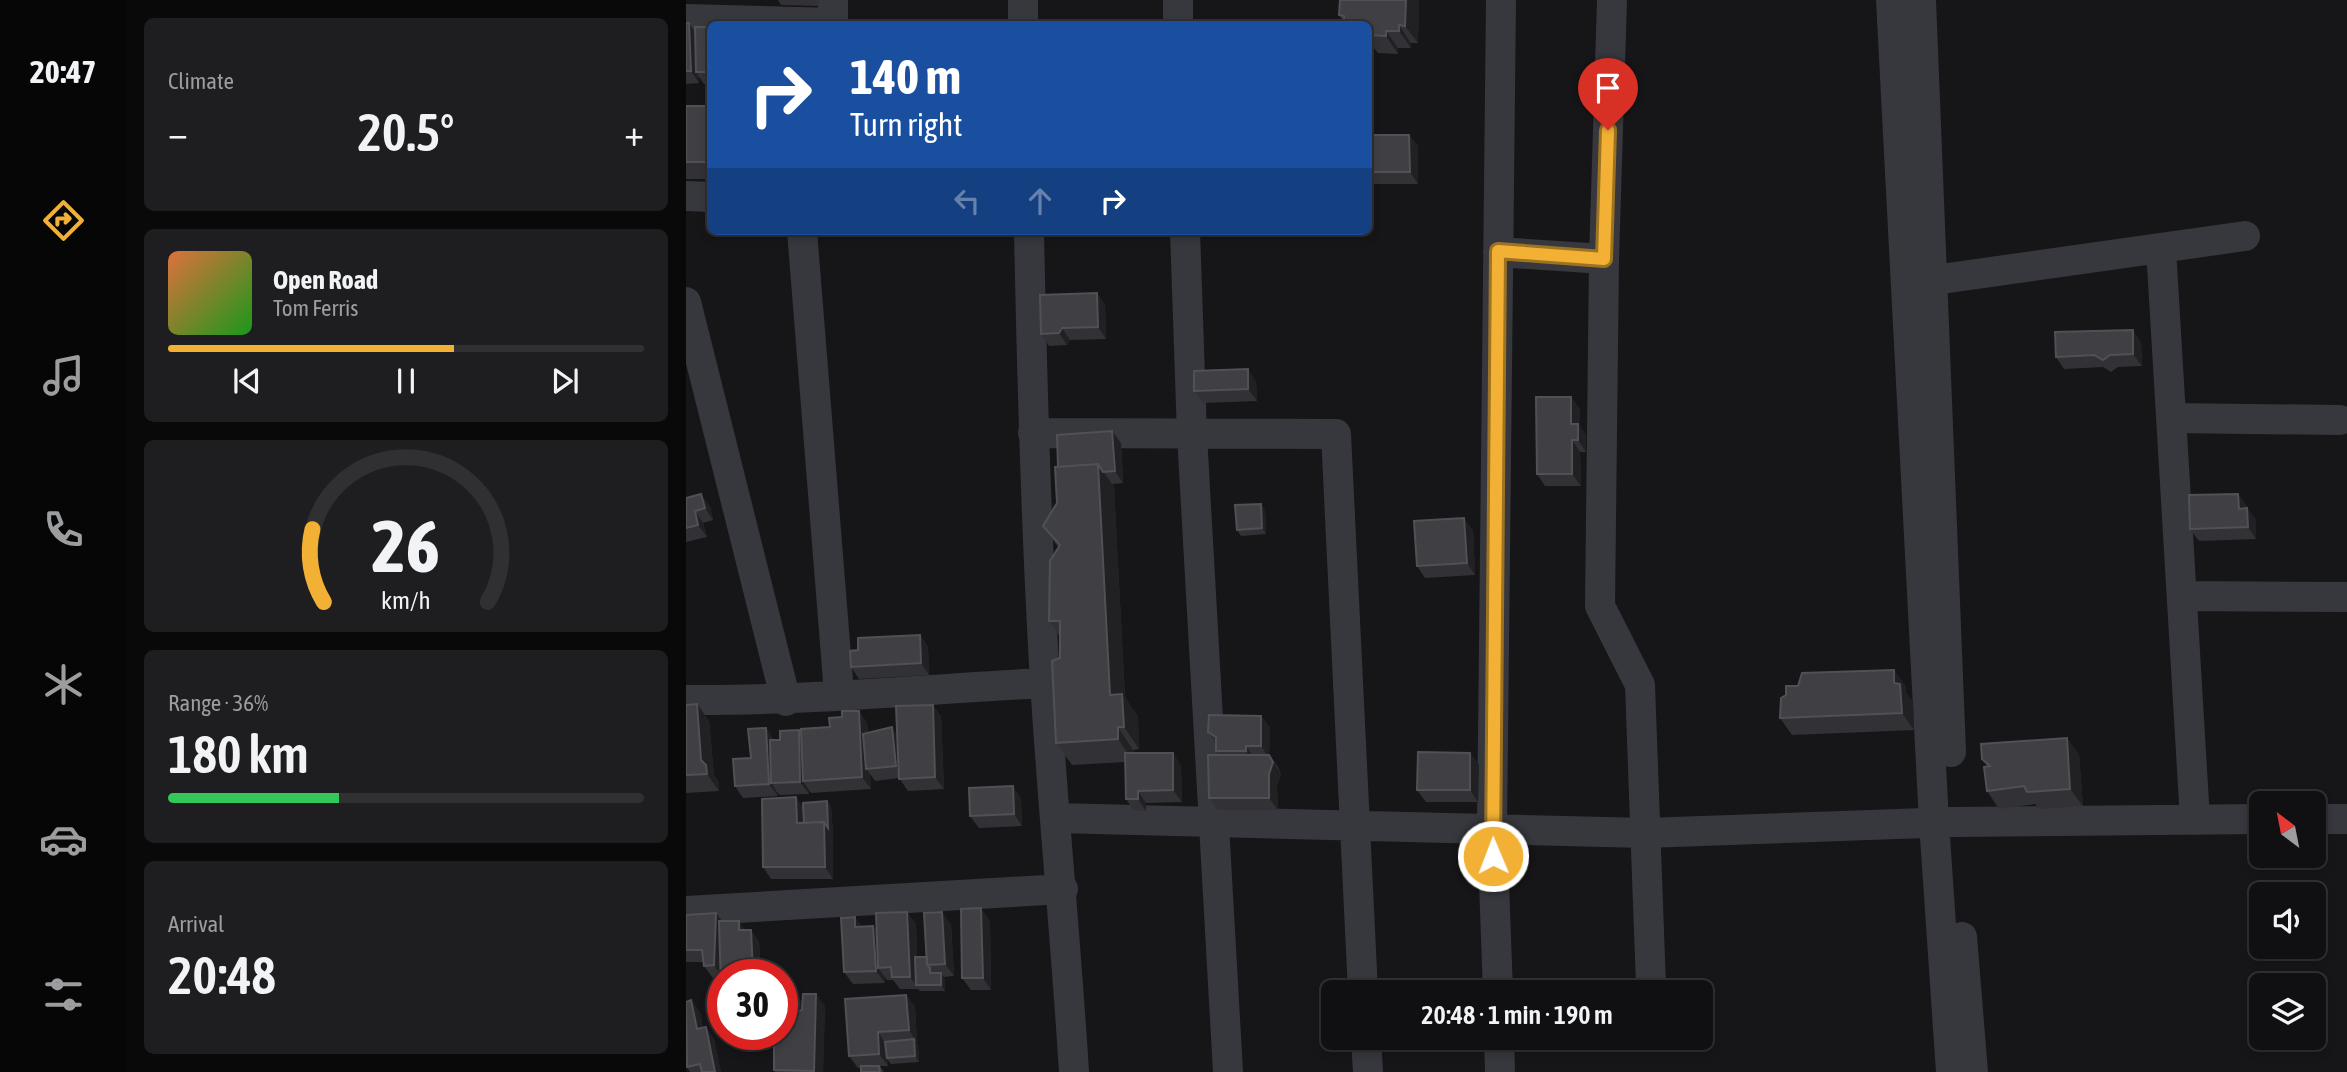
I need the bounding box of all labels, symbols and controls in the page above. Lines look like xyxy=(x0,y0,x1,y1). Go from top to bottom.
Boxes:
text: 140 m xyxy=(850,48,961,104)
icon: right xyxy=(735,49,826,140)
text: 20:47 xyxy=(30,53,96,90)
pin xyxy=(1578,58,1638,130)
text: Climate xyxy=(168,68,234,94)
icon: arrive xyxy=(1589,69,1627,107)
text: 20.5° xyxy=(358,102,454,162)
text: Turn right xyxy=(850,106,963,143)
text: − xyxy=(168,111,188,154)
text: + xyxy=(624,111,644,154)
icon: left xyxy=(948,182,986,220)
icon: ahead xyxy=(1021,182,1059,220)
icon: right xyxy=(1094,182,1132,220)
icon: directions xyxy=(39,196,88,245)
text: Open Road xyxy=(273,265,378,295)
text: Tom Ferris xyxy=(273,295,358,321)
icon: music xyxy=(39,351,88,400)
icon: previous xyxy=(228,362,266,400)
icon: pause xyxy=(387,362,425,400)
icon: next xyxy=(546,362,584,400)
text: 26 xyxy=(372,504,440,587)
icon: phone xyxy=(39,505,88,554)
text: km/h xyxy=(381,586,431,614)
icon: climate xyxy=(39,660,88,709)
text: Range · 36% xyxy=(168,690,268,716)
text: 180 km xyxy=(168,724,309,784)
north arrow xyxy=(2249,791,2326,868)
map controls xyxy=(2249,791,2326,1050)
icon: car xyxy=(39,815,88,864)
position arrow xyxy=(1456,819,1530,893)
button: sound xyxy=(2249,882,2326,959)
text: Arrival xyxy=(168,911,224,937)
text: 20:48 xyxy=(168,945,276,1005)
speed limit sign: 30 xyxy=(707,959,798,1050)
icon: filters xyxy=(39,970,88,1019)
button: layers xyxy=(2249,973,2326,1050)
text: 20:48 · 1 min · 190 m xyxy=(1421,1000,1613,1030)

